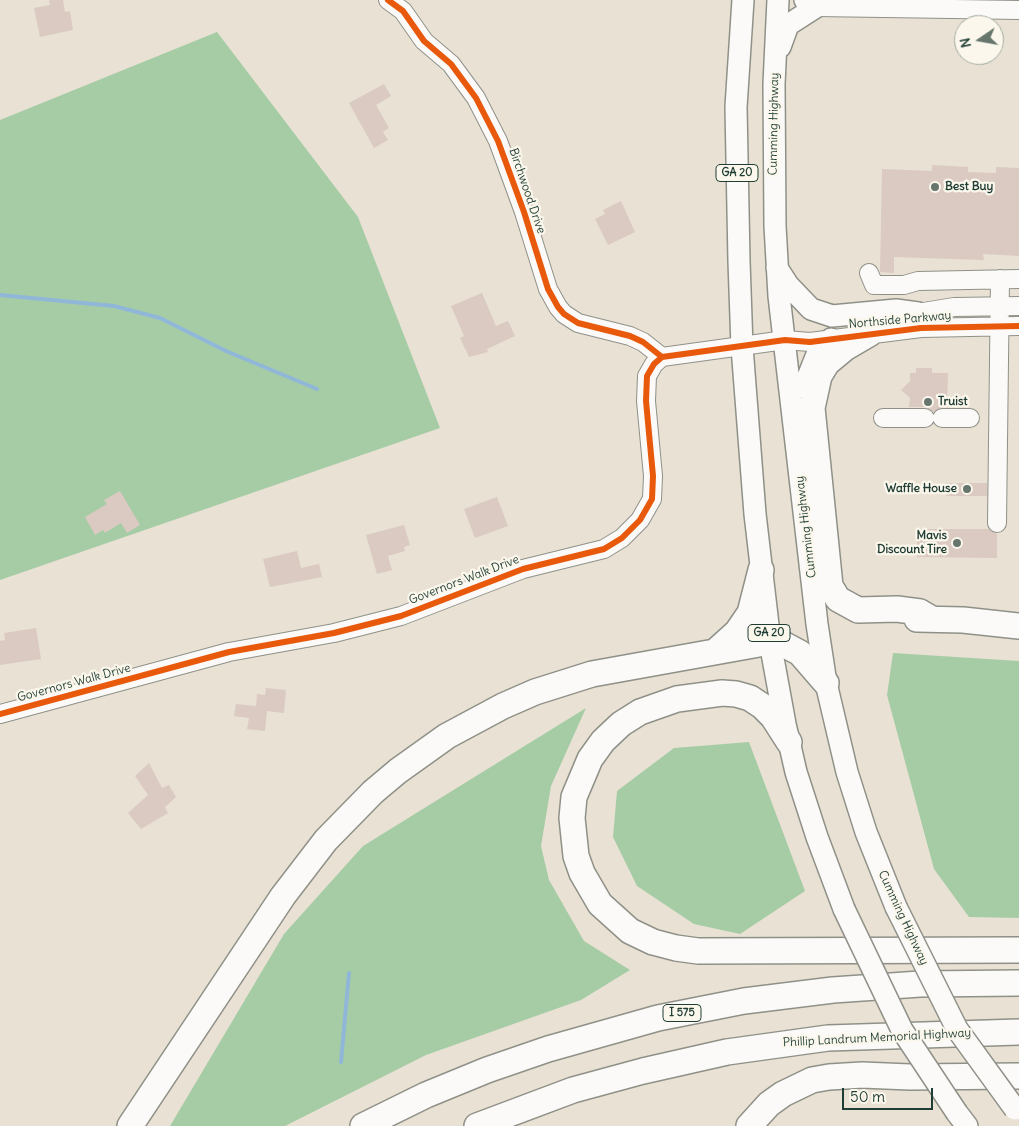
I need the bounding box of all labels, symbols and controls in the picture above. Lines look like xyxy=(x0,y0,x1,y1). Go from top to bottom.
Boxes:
north arrow xyxy=(954,15,1004,65)
text: N xyxy=(955,36,975,50)
street label: Cumming Highway xyxy=(766,72,782,176)
street label: Birchwood Drive xyxy=(506,146,548,236)
road number: GA 20 xyxy=(716,164,758,182)
place label: Best Buy xyxy=(945,180,993,194)
marker: Best Buy xyxy=(929,181,941,193)
street label: Northside Parkway xyxy=(848,308,952,332)
place label: Truist xyxy=(938,395,968,409)
marker: Truist xyxy=(922,396,934,408)
street label: Cumming Highway xyxy=(793,475,819,579)
place label: Waffle House xyxy=(885,482,957,496)
marker: Waffle House xyxy=(961,483,973,495)
place label: Mavis Discount Tire xyxy=(877,529,947,557)
marker: Mavis Discount Tire xyxy=(951,537,963,549)
street label: Governors Walk Drive xyxy=(407,552,521,608)
road number: GA 20 xyxy=(748,624,790,641)
street label: Governors Walk Drive xyxy=(16,661,132,705)
street label: Cumming Highway xyxy=(875,868,931,968)
road number: I 575 xyxy=(663,1004,701,1021)
street label: Phillip Landrum Memorial Highway xyxy=(783,1026,971,1050)
scale bar xyxy=(844,1078,935,1110)
text: 50 m xyxy=(850,1087,885,1106)

